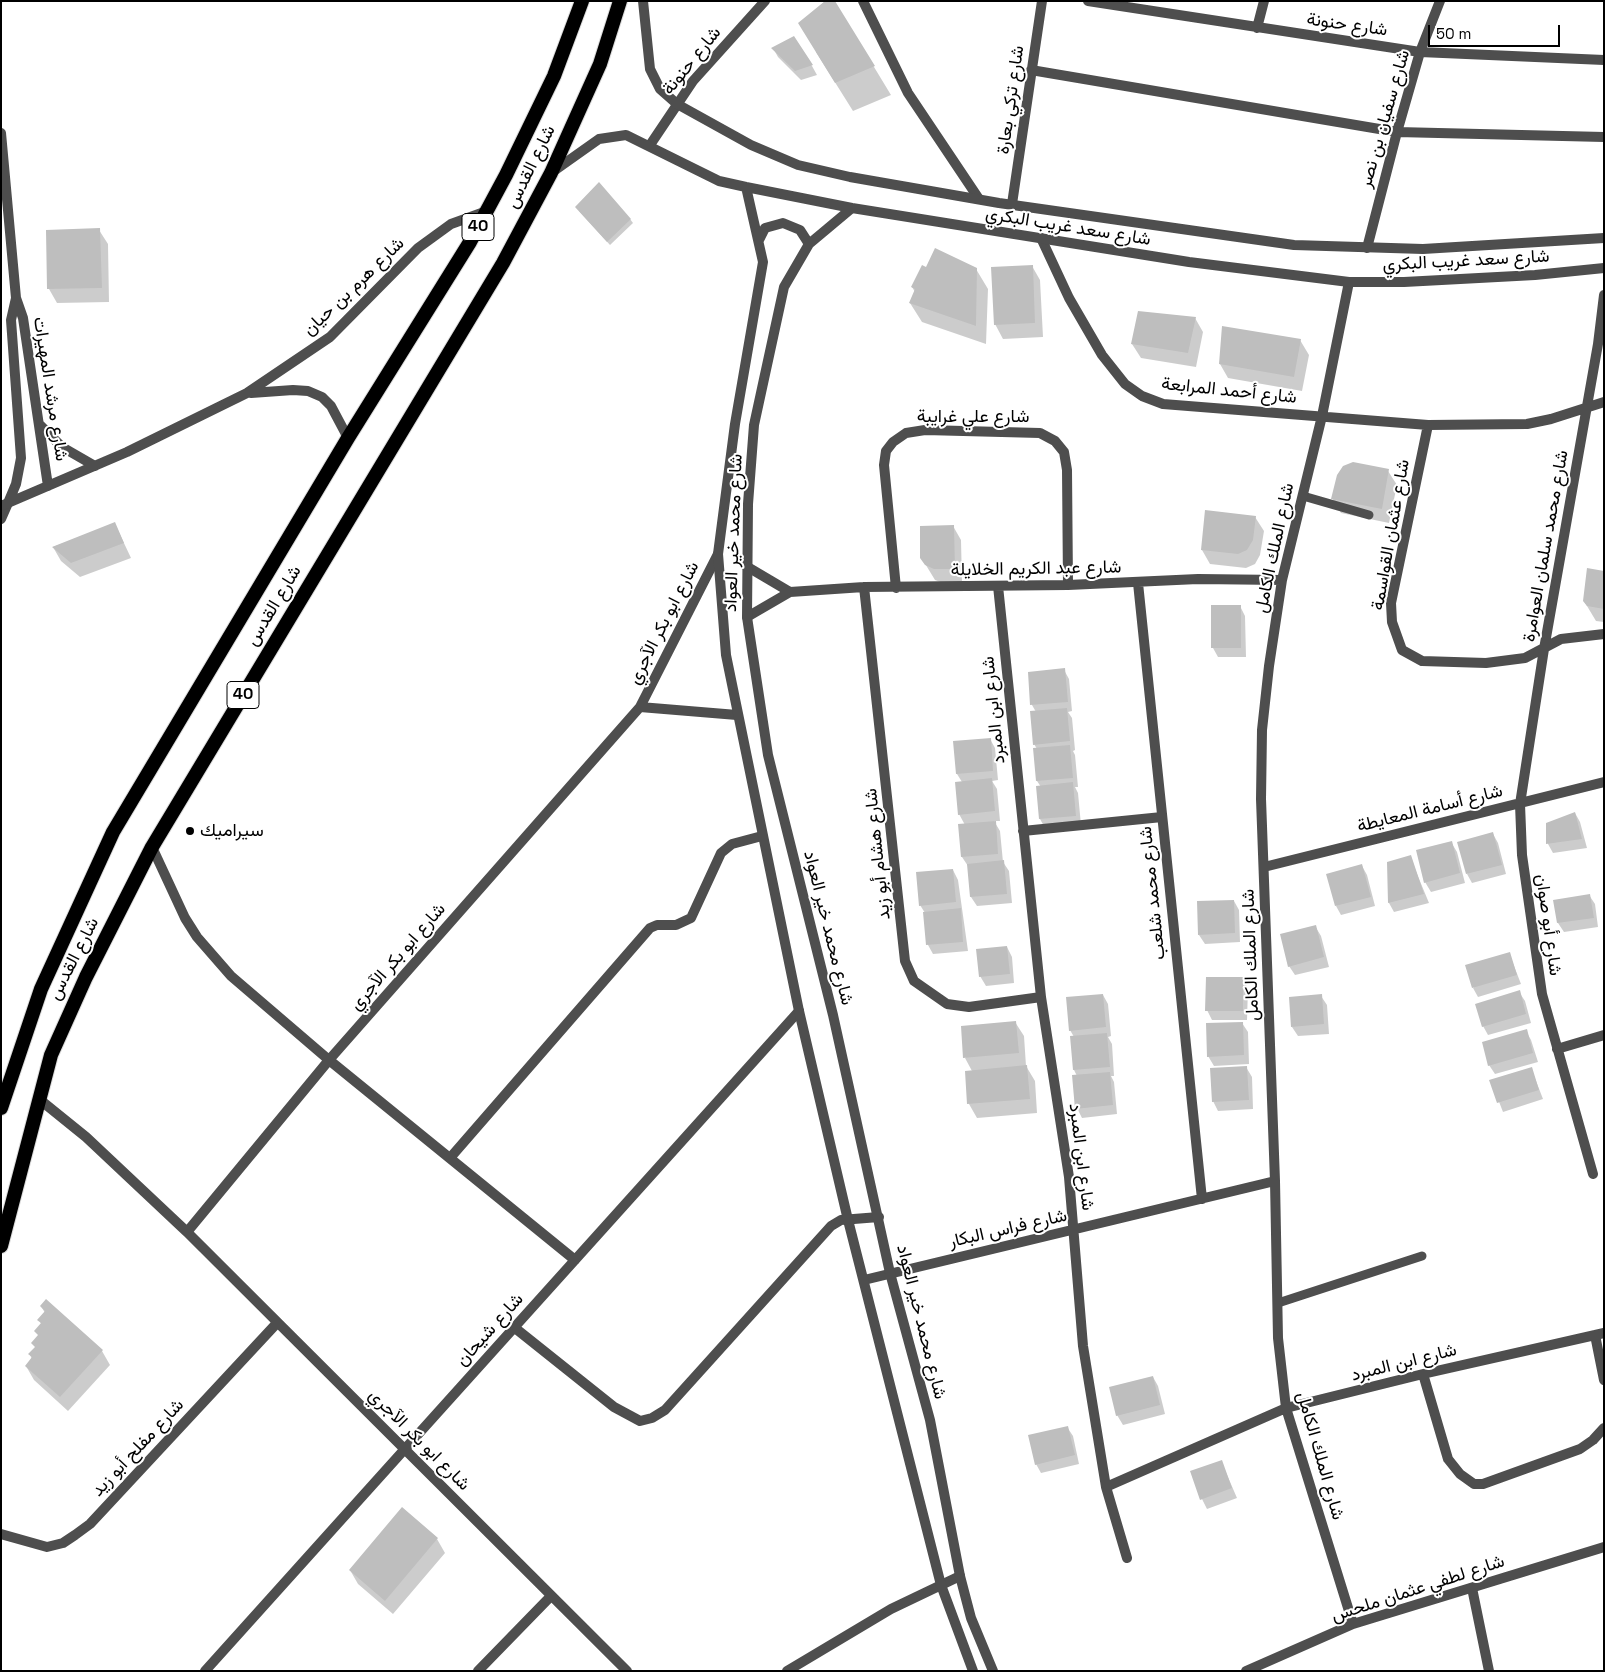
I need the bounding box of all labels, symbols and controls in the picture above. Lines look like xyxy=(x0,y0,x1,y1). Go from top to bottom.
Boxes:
street label: شارع حنونة xyxy=(1305,9,1389,41)
scale bar xyxy=(1430,15,1562,47)
street label: شارع حنونة xyxy=(658,23,726,99)
text: 50 m xyxy=(1436,24,1471,43)
street label: شارع تركي بعارة xyxy=(993,44,1029,156)
street label: شارع سفيان بن نصر xyxy=(1355,48,1415,190)
street label: شارع القدس xyxy=(502,122,560,212)
street label: شارع سعد غريب البكري xyxy=(984,203,1152,251)
road number: 40 xyxy=(462,213,494,240)
street label: شارع هرم بن حيان xyxy=(299,233,409,341)
street label: شارع سعد غريب البكري xyxy=(1382,246,1550,276)
street label: شارع مرشد المهيرات xyxy=(28,315,72,463)
street label: شارع أحمد المرابعة xyxy=(1160,373,1298,409)
street label: شارع علي غرايبة xyxy=(917,406,1029,428)
street label: شارع محمد سلمان العوامرة xyxy=(1518,448,1574,644)
street label: شارع محمد خير العواد xyxy=(720,453,748,613)
street label: شارع عثمان القواسمة xyxy=(1367,458,1415,612)
street label: شارع الملك الكامل xyxy=(1251,481,1299,615)
street label: شارع عبد الكريم الخلايلة xyxy=(950,557,1122,581)
street label: شارع ابو بكر الآجري xyxy=(624,558,704,688)
street label: شارع القدس xyxy=(242,562,306,650)
street label: شارع ابن المبرد xyxy=(978,655,1010,765)
road number: 40 xyxy=(227,682,259,708)
street label: شارع أسامة المعايطة xyxy=(1355,780,1505,838)
street label: شارع هشام أبو زيد xyxy=(860,787,896,921)
place label: سيراميك xyxy=(200,820,264,842)
marker: سيراميك xyxy=(184,825,196,837)
street label: شارع محمد شلعب xyxy=(1135,825,1171,961)
street label: شارع محمد خير العواد xyxy=(798,849,858,1007)
street label: شارع أبو صوان xyxy=(1530,873,1566,977)
street label: شارع الملك الكامل xyxy=(1238,889,1264,1021)
street label: شارع ابو بكر الآجري xyxy=(346,899,450,1015)
street label: شارع القدس xyxy=(44,914,104,1004)
street label: شارع ابن المبرد xyxy=(1064,1102,1098,1212)
street label: شارع فراس البكار xyxy=(947,1205,1069,1253)
street label: شارع محمد خير العواد xyxy=(891,1243,951,1401)
street label: شارع شيحان xyxy=(452,1289,528,1371)
street label: شارع ابن المبرد xyxy=(1349,1339,1459,1387)
street label: شارع ابو بكر الآجري xyxy=(364,1385,474,1495)
street label: شارع الملك الكامل xyxy=(1291,1390,1349,1522)
street label: شارع مفلح أبو زيد xyxy=(87,1395,189,1501)
street label: شارع لطفي عثمان ملحس xyxy=(1329,1551,1507,1627)

